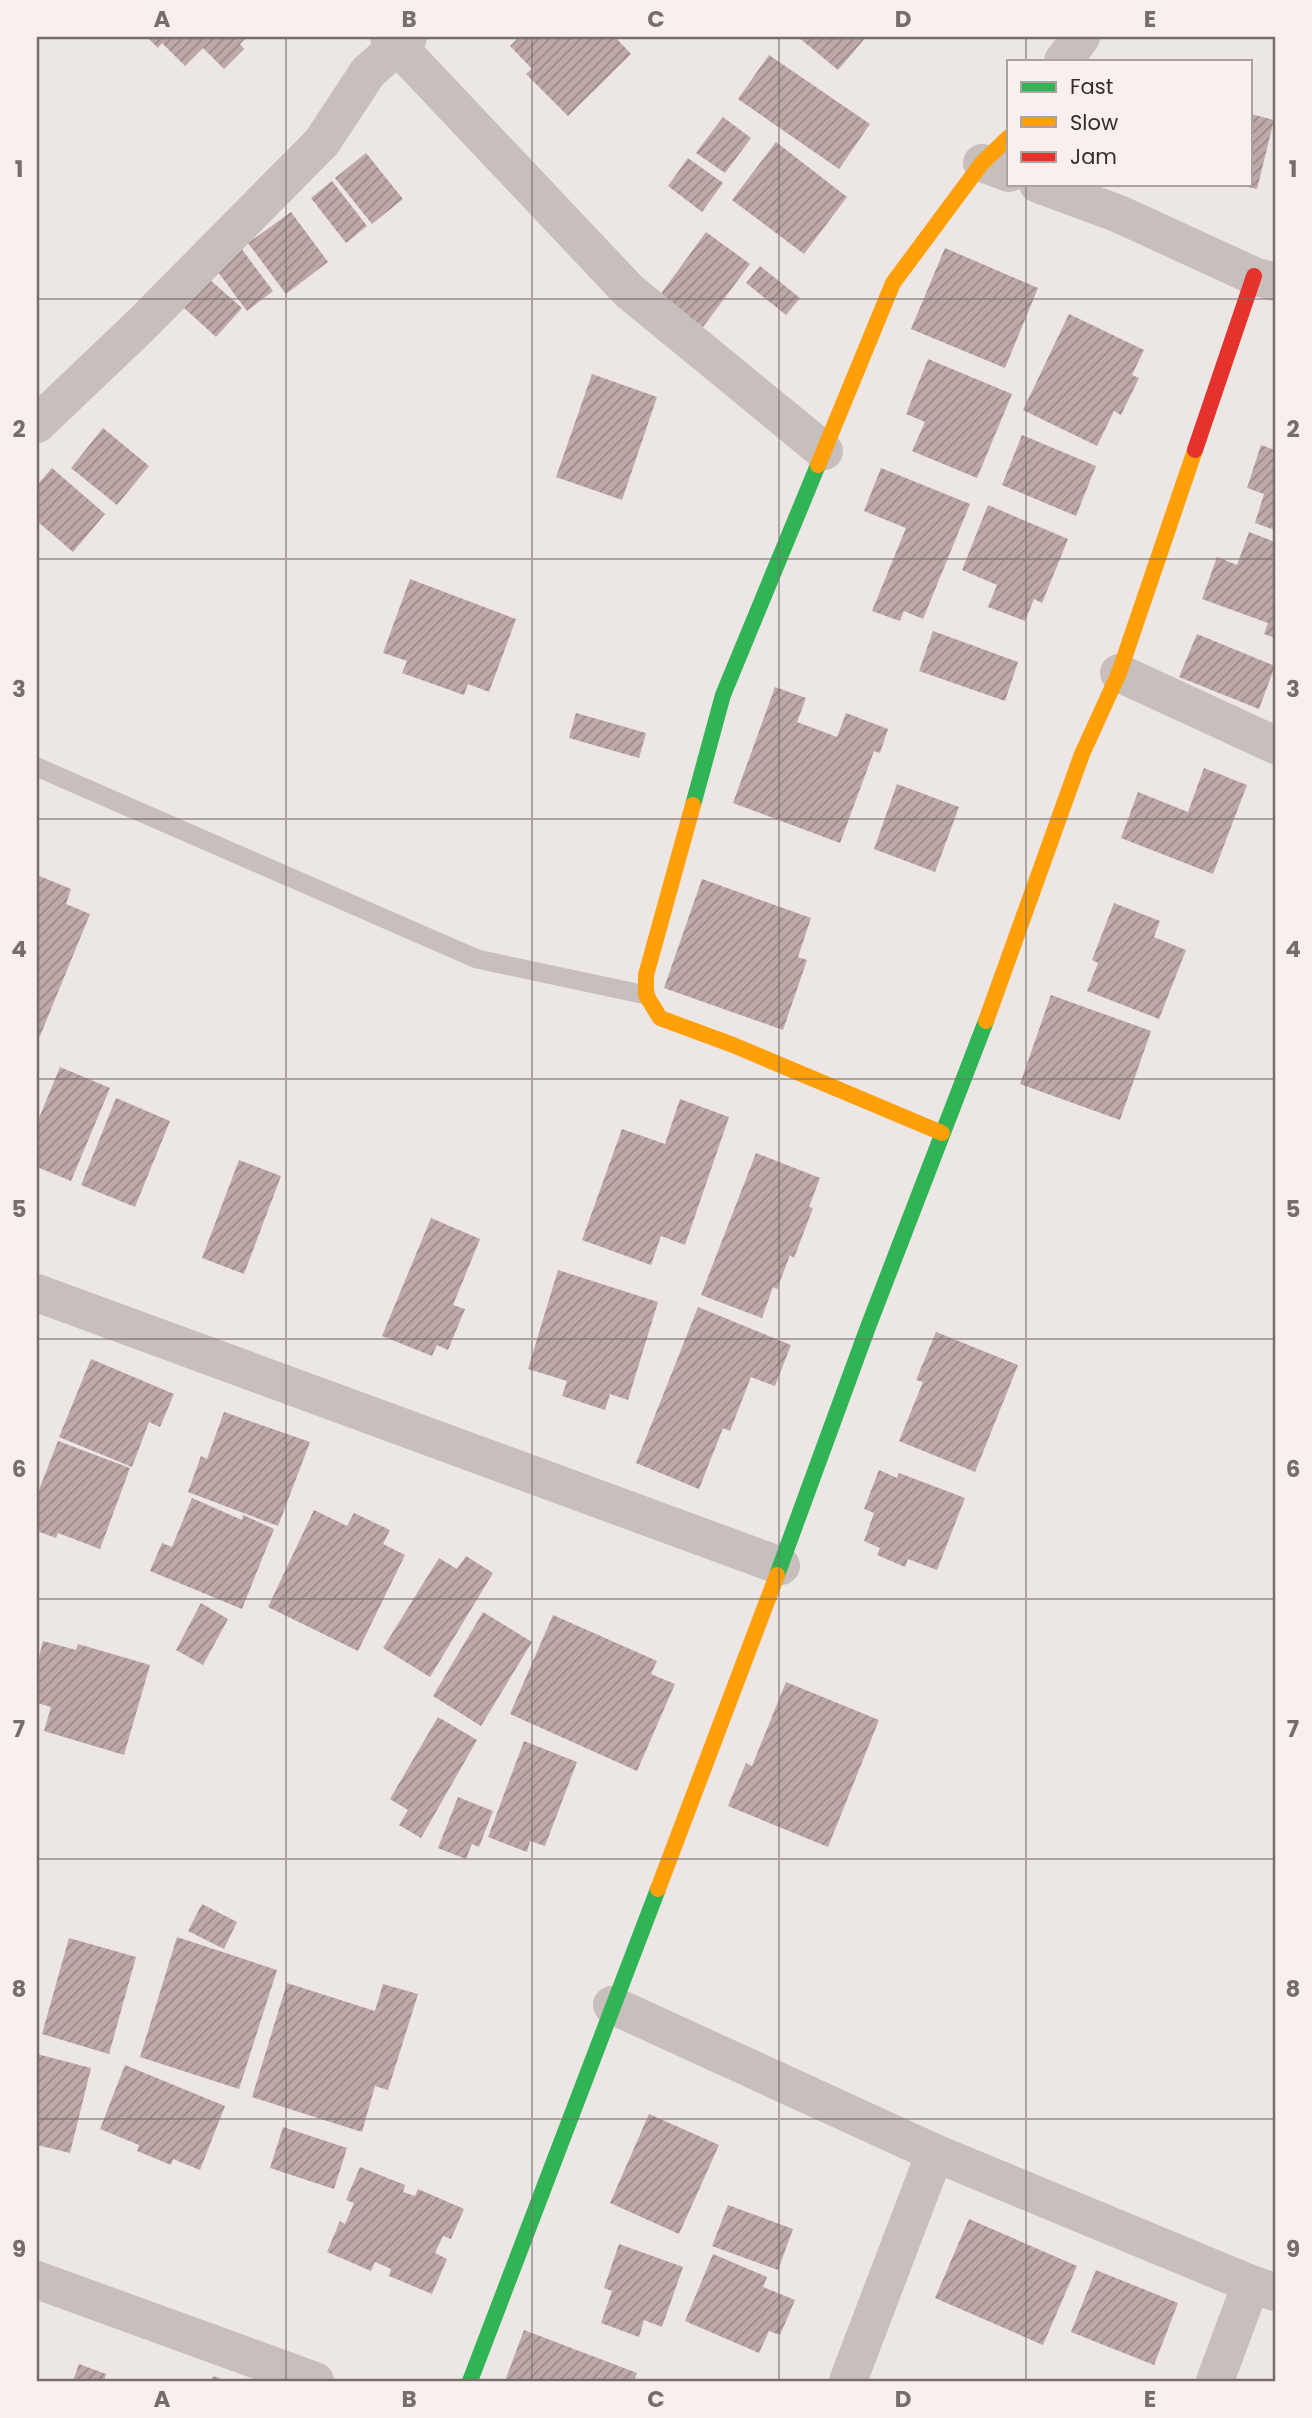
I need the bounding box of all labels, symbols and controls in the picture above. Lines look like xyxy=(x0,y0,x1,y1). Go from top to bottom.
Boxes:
text: A xyxy=(154,3,171,35)
text: B xyxy=(401,3,417,35)
text: C xyxy=(647,3,665,35)
text: D xyxy=(895,3,911,35)
text: E xyxy=(1144,3,1156,35)
legend xyxy=(1007,60,1252,186)
text: Fast xyxy=(1070,72,1113,101)
text: Slow xyxy=(1070,108,1118,137)
text: Jam xyxy=(1070,142,1117,171)
text: 1 xyxy=(15,153,23,185)
text: 1 xyxy=(1289,153,1297,185)
text: 2 xyxy=(12,413,26,445)
text: 2 xyxy=(1286,413,1300,445)
text: 3 xyxy=(12,673,26,705)
text: 3 xyxy=(1286,673,1300,705)
text: 4 xyxy=(11,933,27,965)
text: 4 xyxy=(1285,933,1301,965)
text: 5 xyxy=(12,1193,26,1225)
text: 5 xyxy=(1286,1193,1300,1225)
text: 6 xyxy=(12,1453,26,1485)
text: 6 xyxy=(1286,1453,1300,1485)
text: 7 xyxy=(13,1713,25,1745)
text: 7 xyxy=(1287,1713,1299,1745)
text: 8 xyxy=(12,1973,26,2005)
text: 8 xyxy=(1286,1973,1300,2005)
text: 9 xyxy=(12,2233,26,2265)
text: 9 xyxy=(1286,2233,1300,2265)
text: A xyxy=(154,2383,171,2415)
text: B xyxy=(401,2383,417,2415)
text: C xyxy=(647,2383,665,2415)
text: D xyxy=(895,2383,911,2415)
text: E xyxy=(1144,2383,1156,2415)

